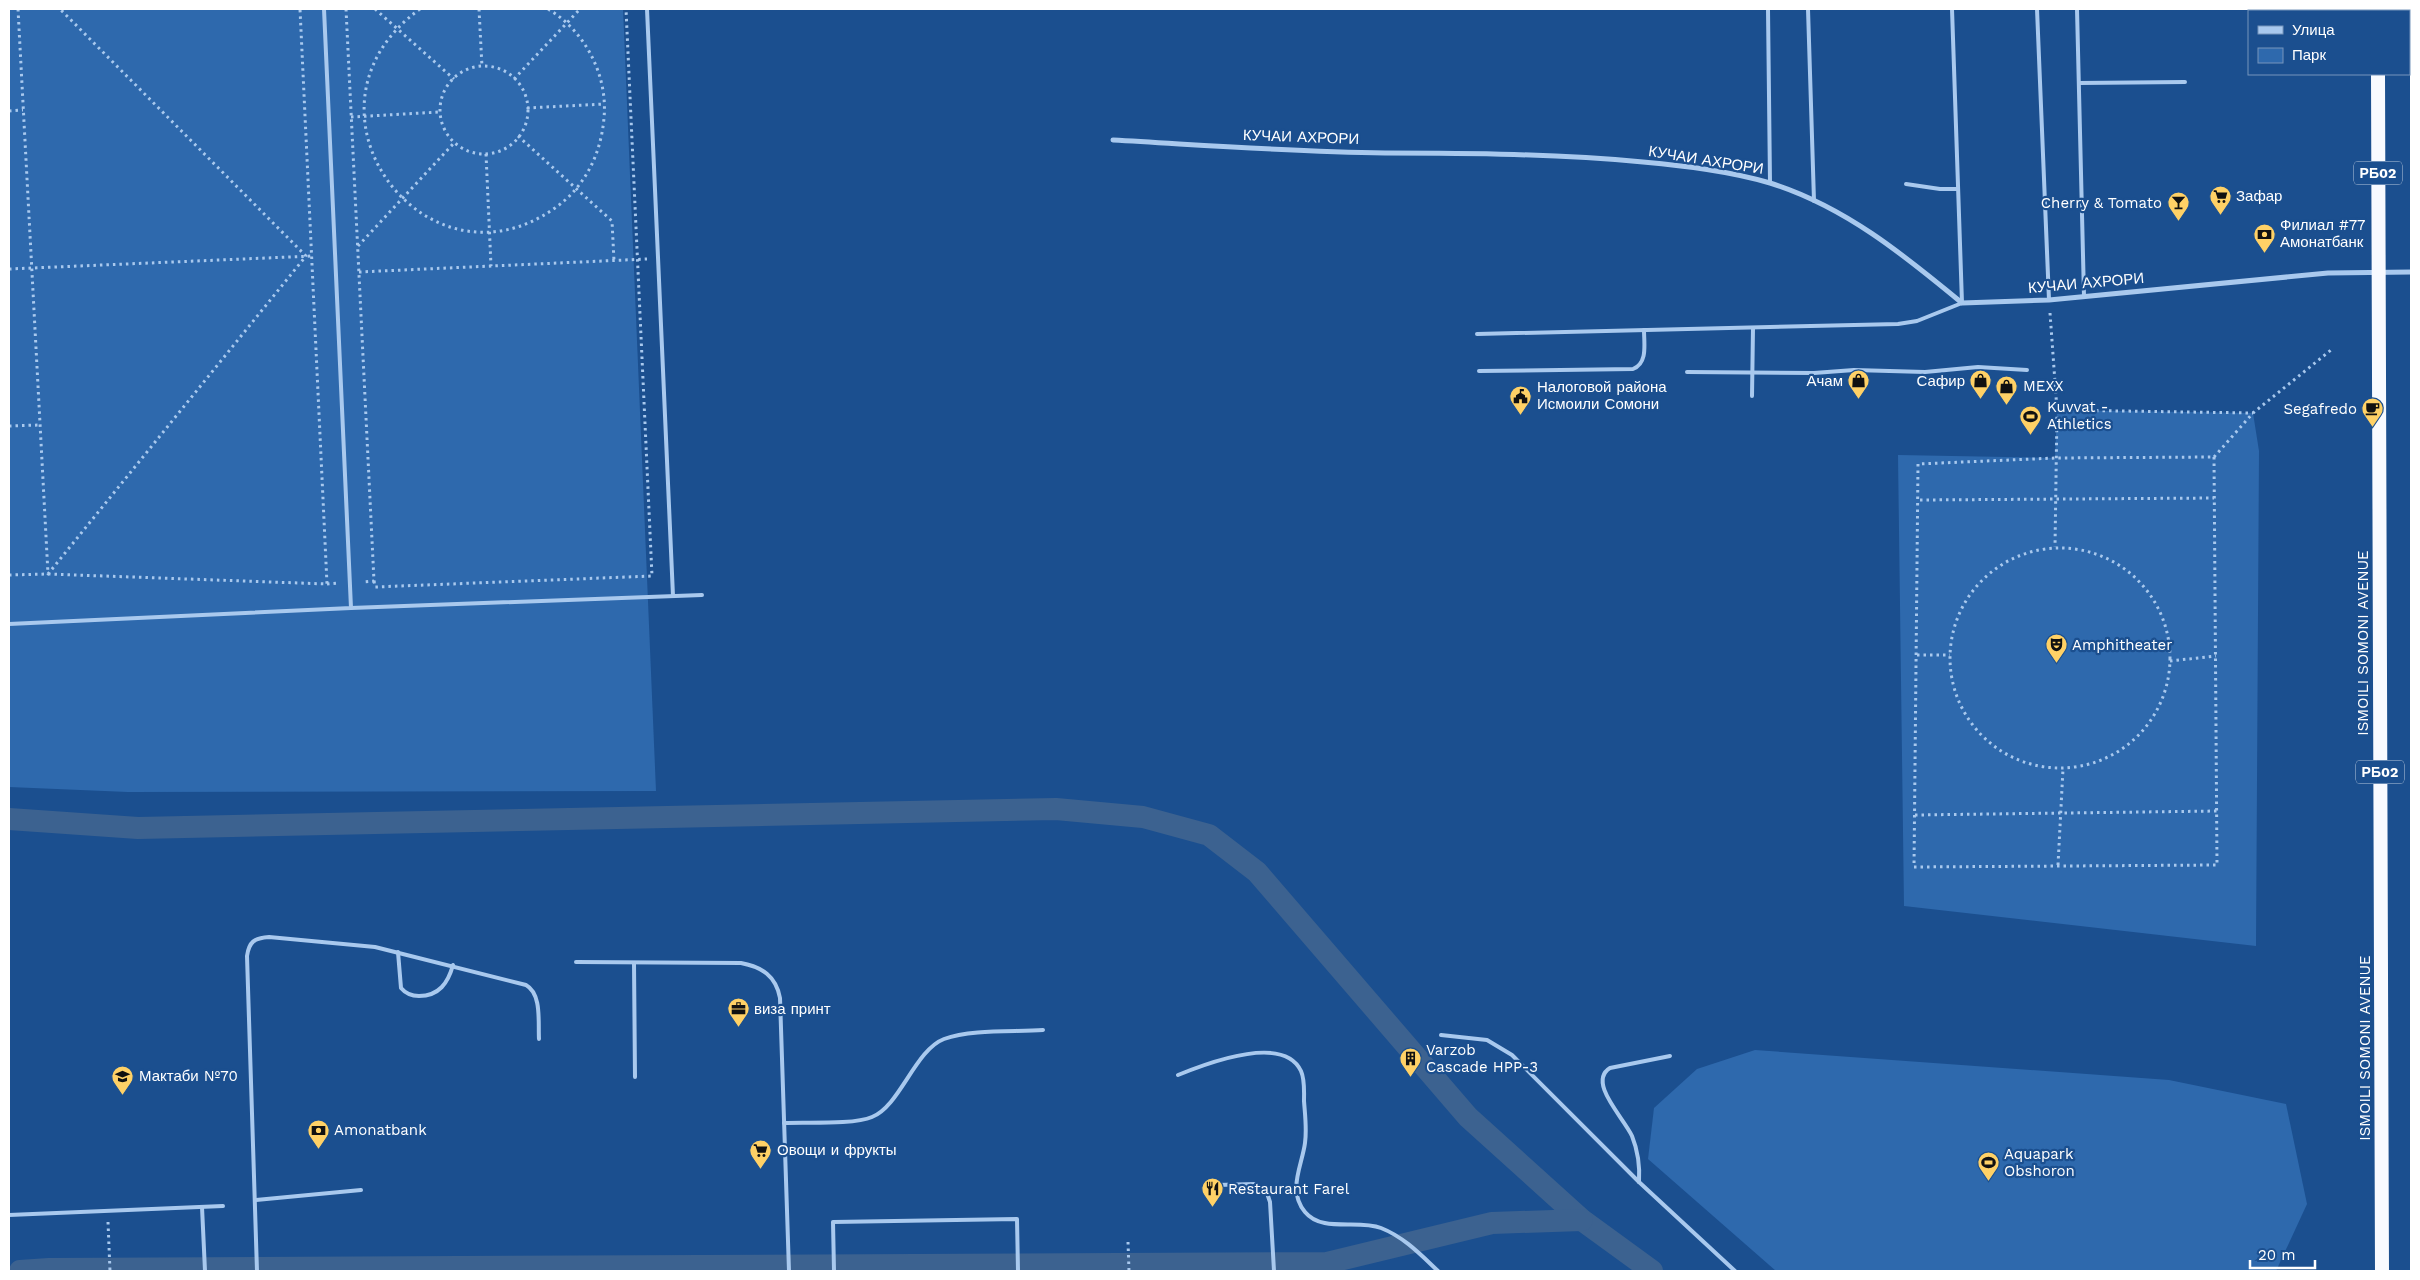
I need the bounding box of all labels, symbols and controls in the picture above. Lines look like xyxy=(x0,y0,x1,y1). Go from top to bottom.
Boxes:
legend xyxy=(2248,10,2410,75)
text: Улица xyxy=(2292,21,2335,39)
text: Парк xyxy=(2292,46,2326,64)
street label: КУЧАИ АХРОРИ xyxy=(1242,126,1360,148)
street label: КУЧАИ АХРОРИ xyxy=(1647,142,1765,178)
road number: РБ02 xyxy=(2354,162,2402,184)
supermarket icon: Зафар xyxy=(2208,184,2232,215)
place label: Зафар xyxy=(2236,187,2282,205)
bar icon: Cherry & Tomato xyxy=(2166,191,2190,222)
place label: Cherry & Tomato xyxy=(2041,194,2162,212)
place label: Филиал #77 Амонатбанк xyxy=(2280,216,2366,251)
bank icon: Филиал #77 Амонатбанк xyxy=(2252,222,2276,253)
street label: КУЧАИ АХРОРИ xyxy=(2027,269,2145,297)
shop icon: Ачам xyxy=(1847,369,1871,400)
shop icon: Сафир xyxy=(1969,369,1993,400)
place label: Ачам xyxy=(1807,372,1843,390)
place label: Сафир xyxy=(1917,372,1965,390)
shop icon: MEXX xyxy=(1995,374,2019,405)
place label: MEXX xyxy=(2023,377,2063,395)
place label: Налоговой района Исмоили Сомони xyxy=(1537,378,1667,413)
public building icon: Налоговой района Исмоили Сомони xyxy=(1509,384,1533,415)
cafe icon: Segafredo xyxy=(2361,397,2385,428)
place label: Kuvvat - Athletics xyxy=(2047,398,2112,433)
place label: Segafredo xyxy=(2283,400,2357,418)
sports icon: Kuvvat - Athletics xyxy=(2019,404,2043,435)
street label: ISMOILI SOMONI AVENUE xyxy=(2354,550,2372,736)
theatre icon: Amphitheater xyxy=(2044,633,2068,664)
place label: Amphitheater xyxy=(2072,636,2172,654)
road number: РБ02 xyxy=(2356,760,2404,784)
street label: ISMOILI SOMONI AVENUE xyxy=(2356,955,2374,1141)
office icon: виза принт xyxy=(726,997,750,1028)
place label: виза принт xyxy=(754,1000,831,1018)
place label: Varzob Cascade HPP-3 xyxy=(1426,1041,1538,1076)
building icon: Varzob Cascade HPP-3 xyxy=(1398,1047,1422,1078)
school or university icon: Мактаби №70 xyxy=(111,1064,135,1095)
place label: Мактаби №70 xyxy=(139,1067,238,1085)
bank icon: Amonatbank xyxy=(306,1118,330,1149)
place label: Amonatbank xyxy=(334,1121,427,1139)
supermarket icon: Овощи и фрукты xyxy=(749,1138,773,1169)
place label: Овощи и фрукты xyxy=(777,1141,897,1159)
place label: Aquapark Obshoron xyxy=(2004,1145,2075,1180)
sports icon: Aquapark Obshoron xyxy=(1976,1151,2000,1182)
restaurant icon: Restaurant Farel xyxy=(1200,1177,1224,1208)
place label: Restaurant Farel xyxy=(1228,1180,1350,1198)
scale bar xyxy=(2250,1238,2315,1270)
text: 20 m xyxy=(2258,1246,2296,1264)

